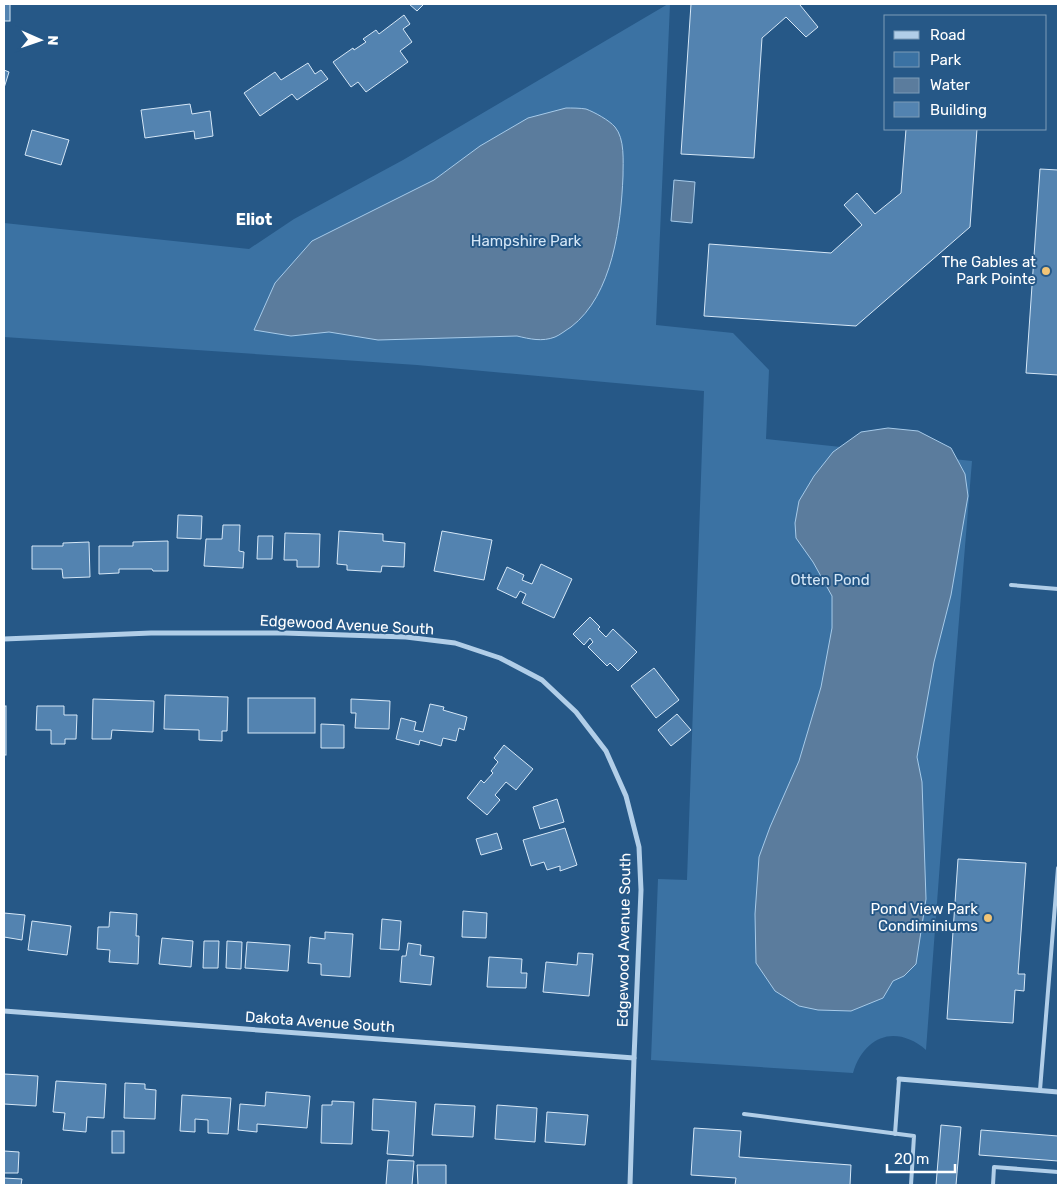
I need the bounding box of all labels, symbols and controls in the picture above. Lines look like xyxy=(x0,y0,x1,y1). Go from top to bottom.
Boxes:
north arrow xyxy=(15,15,65,65)
legend xyxy=(884,15,1047,130)
text: Road xyxy=(930,26,966,44)
text: N xyxy=(44,35,61,46)
text: Park xyxy=(930,51,961,69)
text: Water xyxy=(930,76,970,94)
text: Building xyxy=(930,101,987,119)
district label: Eliot xyxy=(236,210,273,229)
park label: Hampshire Park xyxy=(471,232,582,250)
place label: The Gables at Park Pointe xyxy=(942,253,1036,288)
marker: The Gables at Park Pointe xyxy=(1040,265,1052,277)
park label: Otten Pond xyxy=(790,571,870,589)
street label: Edgewood Avenue South xyxy=(259,611,435,639)
street label: Edgewood Avenue South xyxy=(613,853,635,1027)
place label: Pond View Park Condiminiums xyxy=(870,900,978,935)
marker: Pond View Park Condiminiums xyxy=(982,912,994,924)
street label: Dakota Avenue South xyxy=(244,1008,396,1036)
scale bar xyxy=(887,1142,954,1174)
text: 20 m xyxy=(894,1150,929,1168)

